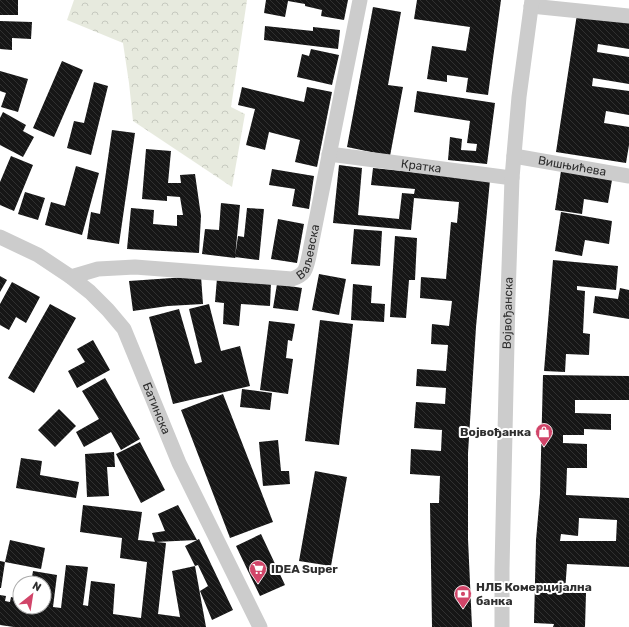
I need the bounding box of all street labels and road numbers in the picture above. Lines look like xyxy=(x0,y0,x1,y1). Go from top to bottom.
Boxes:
street label: Вишњићева xyxy=(537,153,607,179)
street label: Кратка xyxy=(400,157,442,176)
street label: Ваљевска xyxy=(293,223,322,283)
street label: Војвођанска xyxy=(500,277,516,349)
street label: Батинска xyxy=(140,380,173,436)

